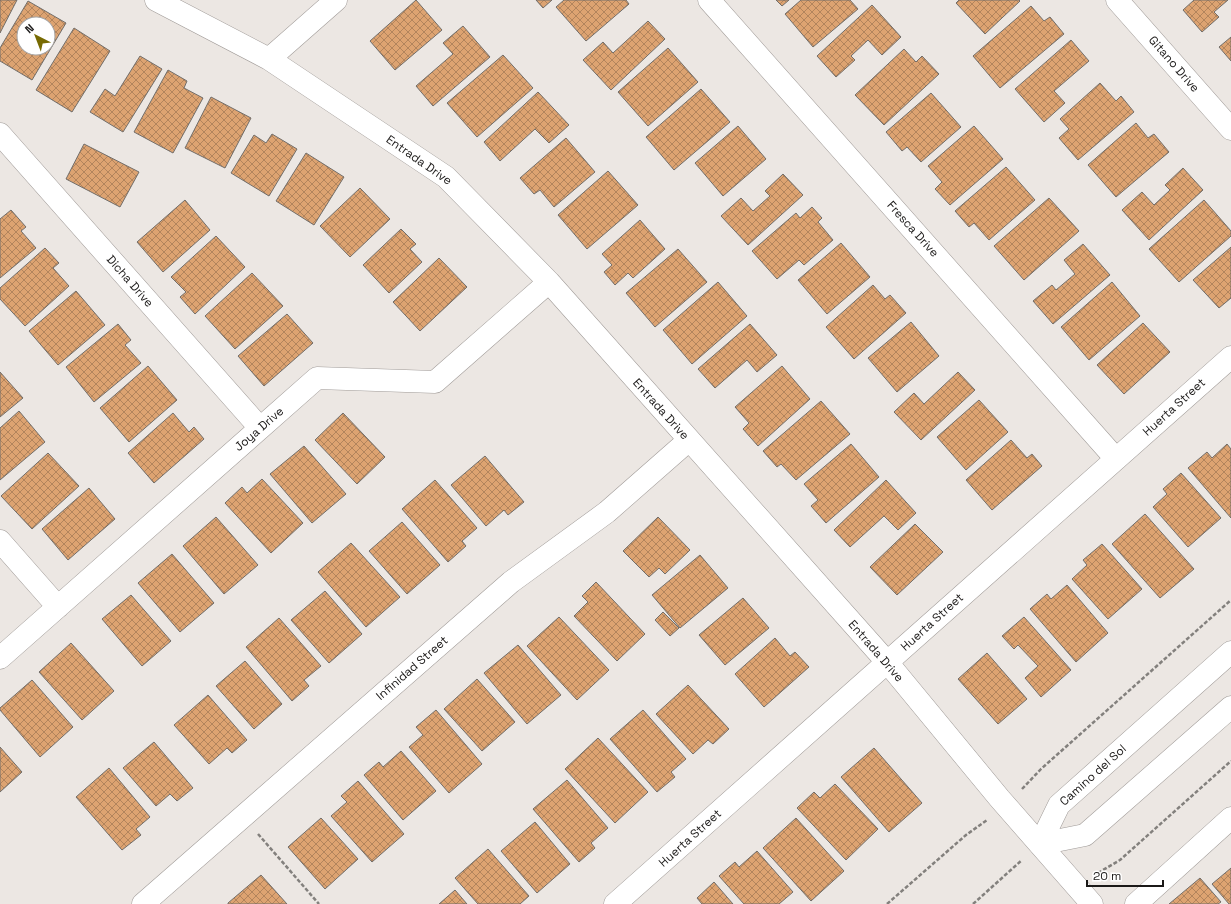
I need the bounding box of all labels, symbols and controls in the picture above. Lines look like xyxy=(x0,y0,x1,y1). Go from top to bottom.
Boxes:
north arrow xyxy=(16,16,56,56)
text: N xyxy=(22,21,37,36)
street label: Gitano Drive xyxy=(1145,32,1203,96)
street label: Entrada Drive xyxy=(383,131,455,189)
street label: Fresca Drive xyxy=(884,198,942,260)
street label: Dicha Drive xyxy=(103,252,157,310)
street label: Entrada Drive xyxy=(629,375,693,443)
street label: Huerta Street xyxy=(1139,375,1209,439)
street label: Joya Drive xyxy=(231,403,287,455)
street label: Huerta Street xyxy=(897,590,967,654)
street label: Entrada Drive xyxy=(845,617,907,685)
street label: Infinidad Street xyxy=(373,632,451,704)
street label: Camino del Sol xyxy=(1056,741,1130,809)
street label: Huerta Street xyxy=(655,806,725,870)
scale bar xyxy=(1087,862,1163,888)
text: 20 m xyxy=(1093,868,1121,884)

